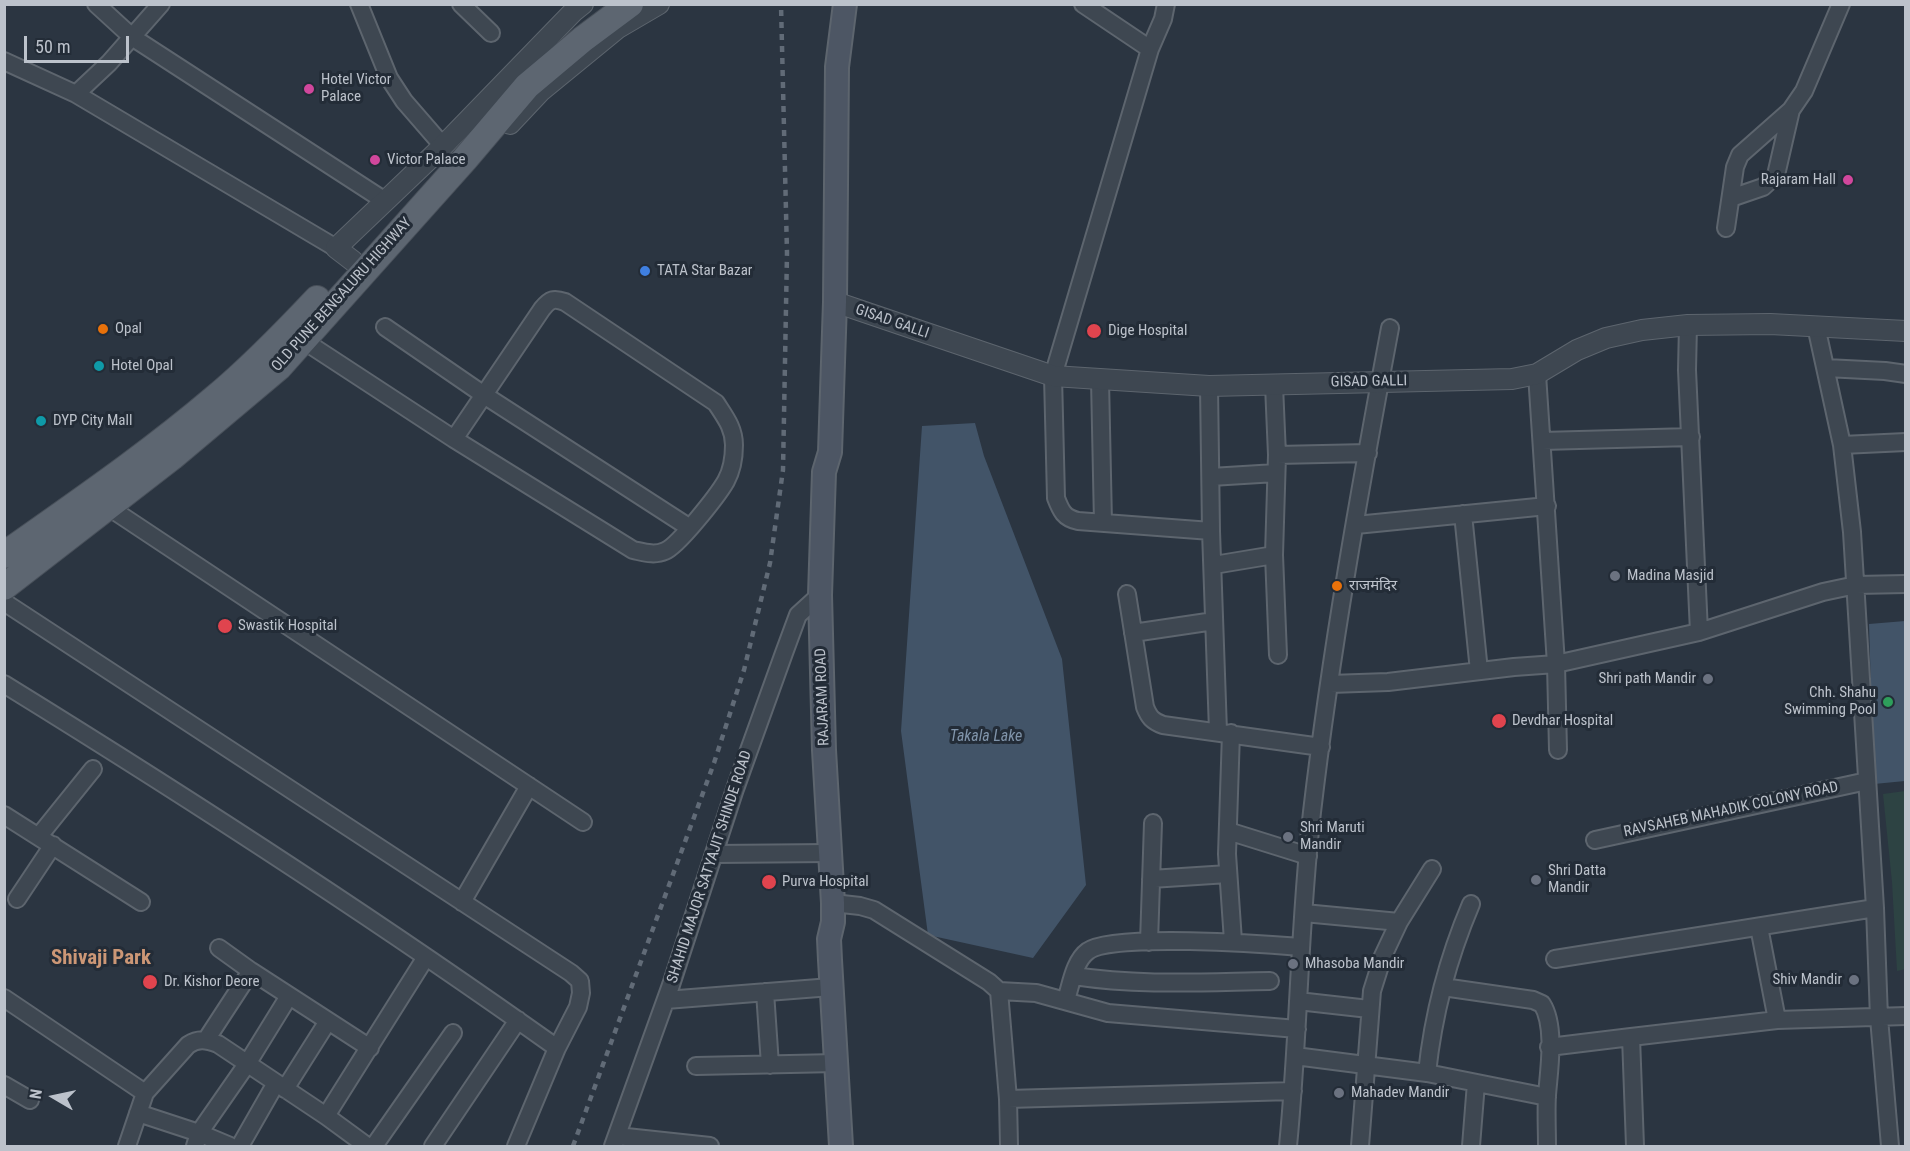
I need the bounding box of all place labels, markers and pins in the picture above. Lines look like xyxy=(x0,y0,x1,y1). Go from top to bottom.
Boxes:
place label: Hotel Victor Palace xyxy=(321,71,391,106)
marker: Hotel Victor Palace xyxy=(302,82,316,96)
place label: Victor Palace xyxy=(387,151,466,169)
marker: Victor Palace xyxy=(368,153,382,167)
place label: Rajaram Hall xyxy=(1761,171,1836,189)
marker: Rajaram Hall xyxy=(1841,173,1855,187)
place label: TATA Star Bazar xyxy=(657,262,752,280)
marker: TATA Star Bazar xyxy=(638,264,652,278)
place label: Opal xyxy=(115,320,142,338)
marker: Opal xyxy=(96,322,110,336)
marker: Dige Hospital xyxy=(1085,322,1103,340)
place label: Dige Hospital xyxy=(1108,322,1187,340)
place label: Hotel Opal xyxy=(111,357,173,375)
marker: Hotel Opal xyxy=(92,359,106,373)
place label: DYP City Mall xyxy=(53,412,132,430)
marker: DYP City Mall xyxy=(34,414,48,428)
place label: Madina Masjid xyxy=(1627,567,1714,585)
marker: Madina Masjid xyxy=(1608,569,1622,583)
place label: राजमंदिर xyxy=(1349,577,1397,595)
marker: राजमंदिर xyxy=(1330,579,1344,593)
marker: Swastik Hospital xyxy=(216,617,234,635)
place label: Swastik Hospital xyxy=(238,617,337,635)
place label: Shri path Mandir xyxy=(1599,670,1696,688)
marker: Shri path Mandir xyxy=(1701,672,1715,686)
place label: Chh. Shahu Swimming Pool xyxy=(1784,684,1876,719)
marker: Chh. Shahu Swimming Pool xyxy=(1881,695,1895,709)
marker: Devdhar Hospital xyxy=(1490,712,1508,730)
place label: Devdhar Hospital xyxy=(1512,712,1613,730)
place label: Shri Maruti Mandir xyxy=(1300,819,1365,854)
marker: Shri Maruti Mandir xyxy=(1281,830,1295,844)
place label: Shri Datta Mandir xyxy=(1548,862,1606,897)
marker: Purva Hospital xyxy=(760,873,778,891)
place label: Purva Hospital xyxy=(782,873,869,891)
marker: Shri Datta Mandir xyxy=(1529,873,1543,887)
place label: Mhasoba Mandir xyxy=(1305,955,1404,973)
marker: Mhasoba Mandir xyxy=(1286,957,1300,971)
place label: Shiv Mandir xyxy=(1772,971,1842,989)
marker: Dr. Kishor Deore xyxy=(141,973,159,991)
place label: Dr. Kishor Deore xyxy=(164,973,259,991)
marker: Shiv Mandir xyxy=(1847,973,1861,987)
place label: Mahadev Mandir xyxy=(1351,1084,1449,1102)
marker: Mahadev Mandir xyxy=(1332,1086,1346,1100)

